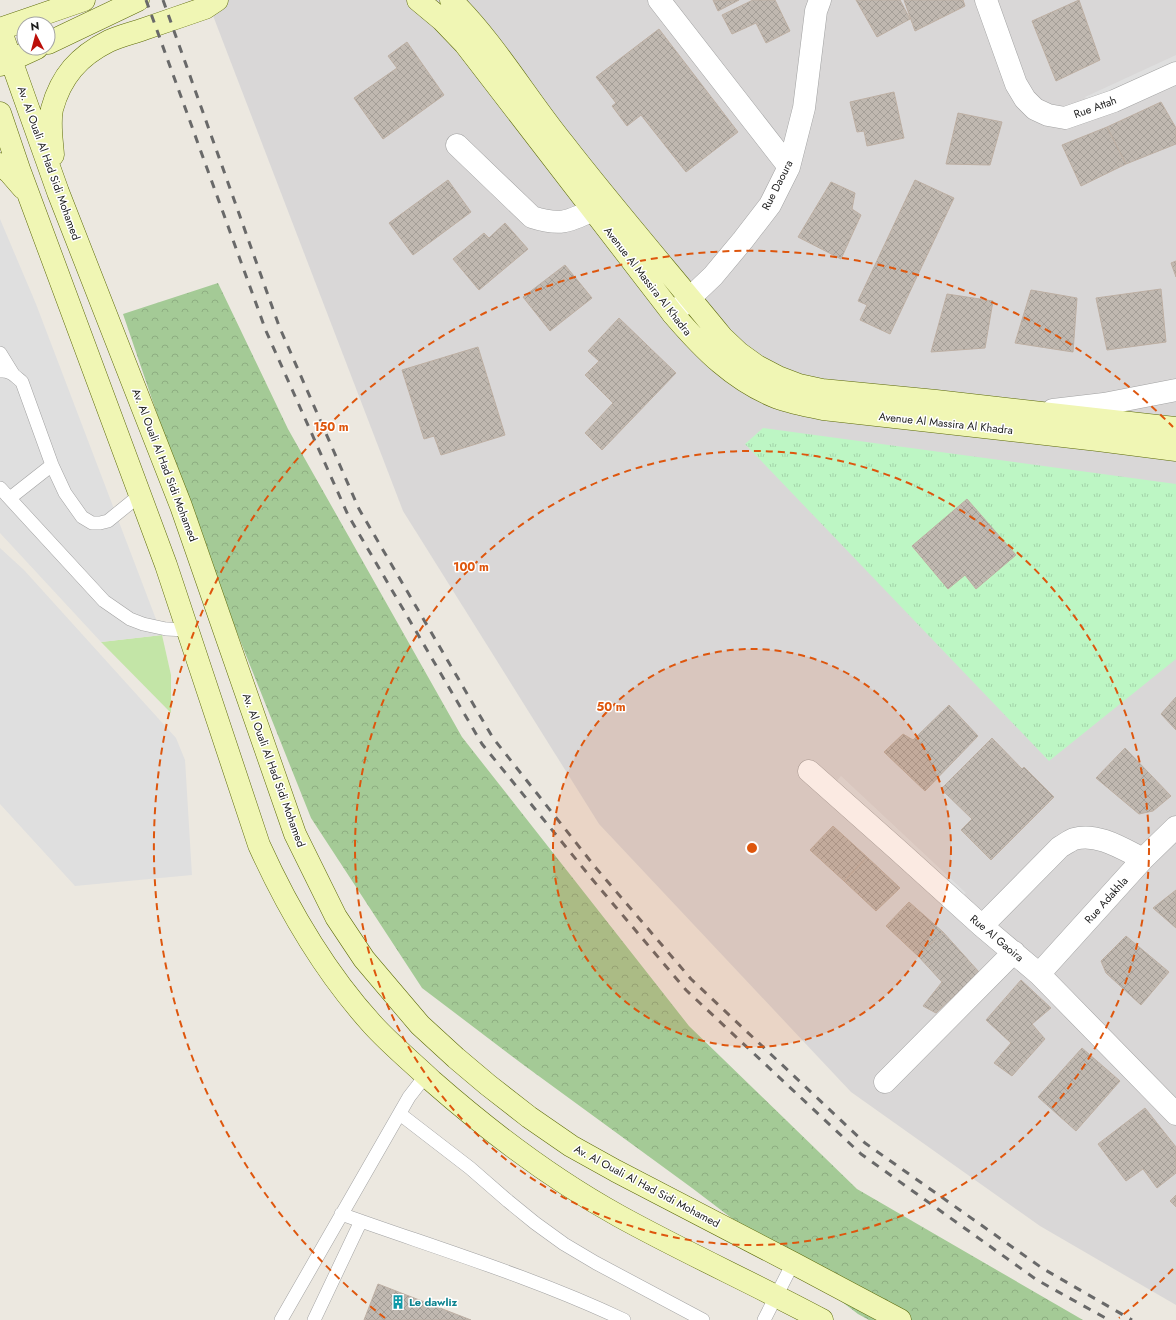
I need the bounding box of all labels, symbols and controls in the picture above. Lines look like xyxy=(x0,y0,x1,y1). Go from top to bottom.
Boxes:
north arrow xyxy=(16,16,56,56)
text: N xyxy=(30,18,40,34)
street label: Av. Al Ouali Al Had Sidi Mohamed xyxy=(14,84,84,242)
street label: Rue Attah xyxy=(1071,92,1119,122)
street label: Rue Daoura xyxy=(757,157,797,213)
street label: Avenue Al Massira Al Khadra xyxy=(600,223,696,339)
street label: Av. Al Ouali Al Had Sidi Mohamed xyxy=(128,386,202,544)
street label: Avenue Al Massira Al Khadra xyxy=(878,408,1014,438)
text: 150 m xyxy=(313,418,349,436)
text: 100 m xyxy=(453,558,489,576)
street label: Av. Al Ouali Al Had Sidi Mohamed xyxy=(239,691,309,849)
text: 50 m xyxy=(596,698,626,716)
centre of rings xyxy=(745,841,759,855)
street label: Rue Adakhla xyxy=(1081,873,1131,927)
street label: Rue Al Gaoira xyxy=(967,911,1027,965)
street label: Av. Al Ouali Al Had Sidi Mohamed xyxy=(571,1141,723,1231)
building icon: Le dawliz xyxy=(390,1294,406,1310)
place label: Le dawliz xyxy=(409,1294,457,1310)

